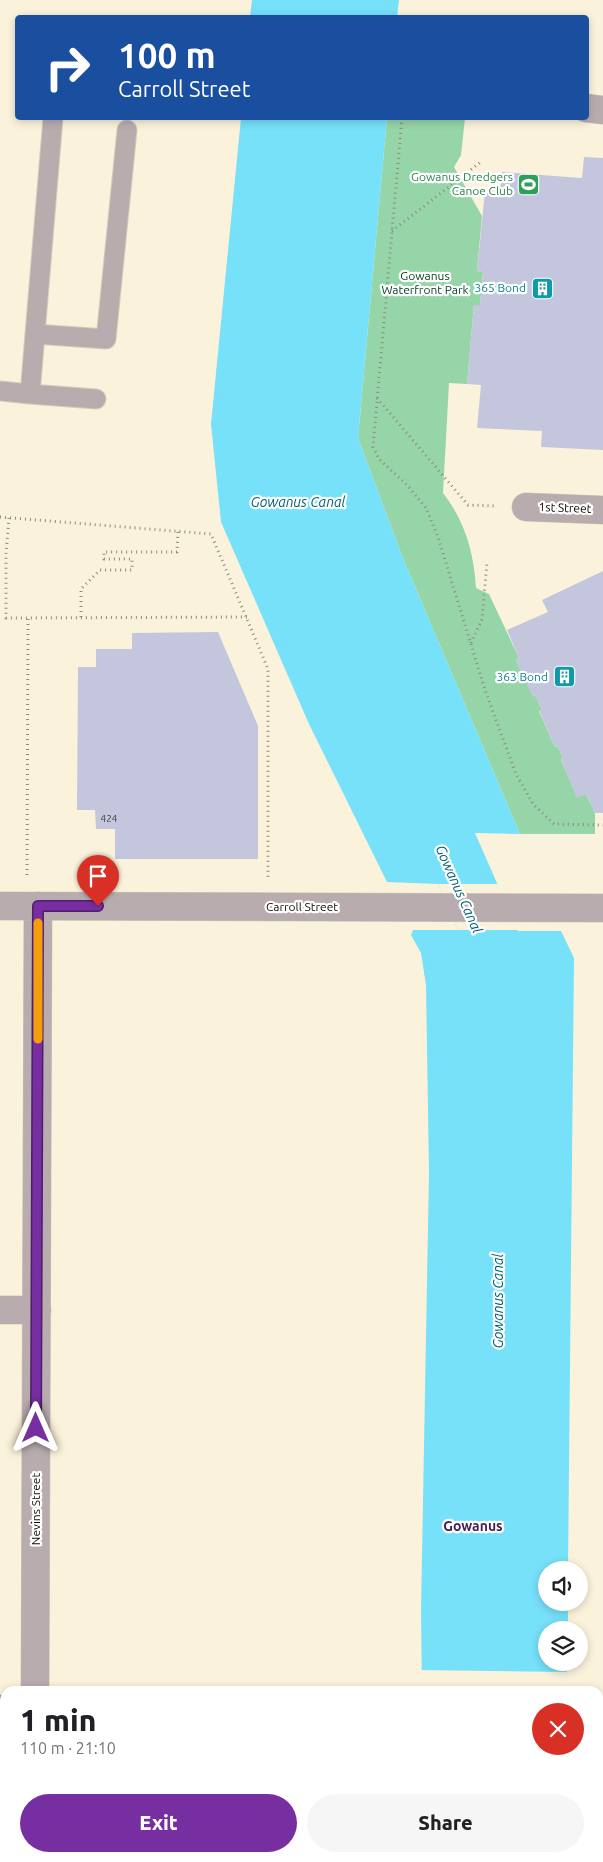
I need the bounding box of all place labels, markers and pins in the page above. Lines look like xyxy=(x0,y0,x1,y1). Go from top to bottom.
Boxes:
place label: Gowanus Dredgers Canoe Club xyxy=(411,170,513,197)
sports icon: Gowanus Dredgers Canoe Club xyxy=(517,172,541,196)
building icon: 365 Bond xyxy=(530,276,554,300)
place label: 365 Bond xyxy=(474,281,526,294)
building icon: 363 Bond xyxy=(552,665,576,689)
place label: 363 Bond xyxy=(496,670,548,683)
pin xyxy=(77,855,119,906)

